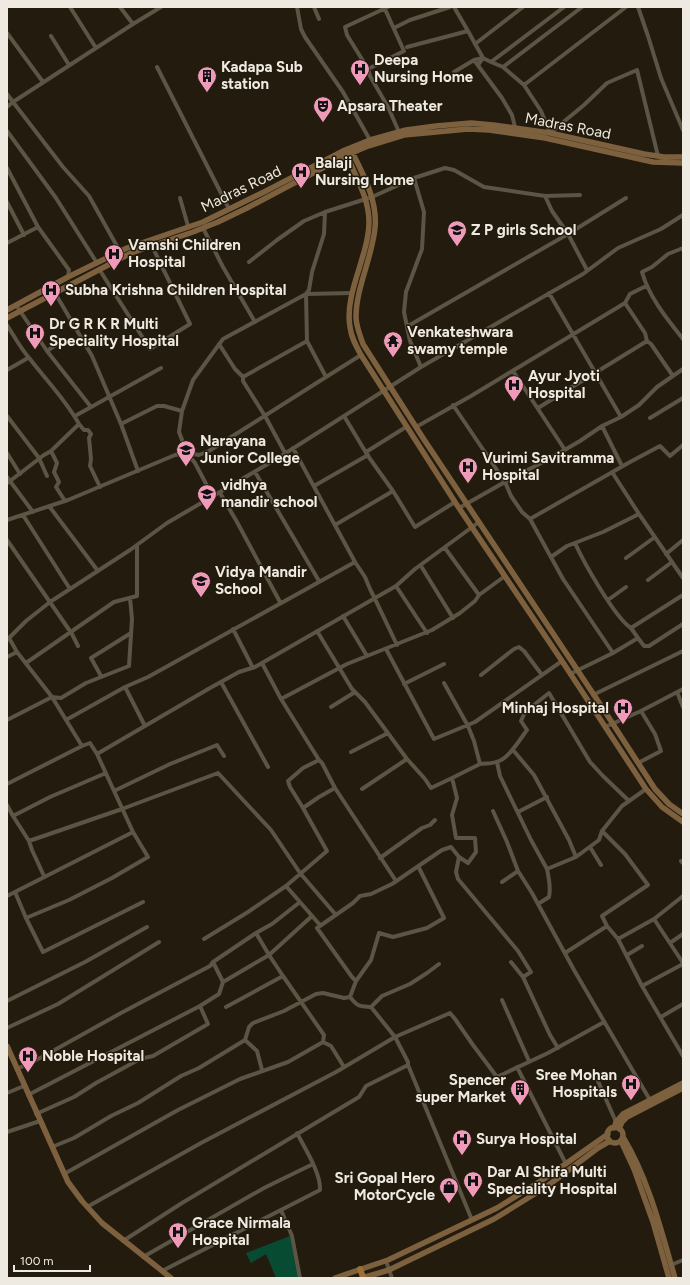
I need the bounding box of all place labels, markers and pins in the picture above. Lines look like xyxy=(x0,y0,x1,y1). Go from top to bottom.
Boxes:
place label: Deepa Nursing Home xyxy=(374,51,474,86)
place label: Kadapa Sub station xyxy=(221,58,303,93)
hospital icon: Deepa Nursing Home xyxy=(349,58,371,86)
building icon: Kadapa Sub station xyxy=(196,65,218,93)
theatre icon: Apsara Theater xyxy=(312,95,334,123)
place label: Apsara Theater xyxy=(337,97,443,115)
place label: Balaji Nursing Home xyxy=(315,154,415,189)
hospital icon: Balaji Nursing Home xyxy=(290,161,312,189)
school or university icon: Z P girls School xyxy=(446,219,468,247)
place label: Z P girls School xyxy=(471,221,577,239)
place label: Vamshi Children Hospital xyxy=(128,236,241,271)
hospital icon: Vamshi Children Hospital xyxy=(103,243,125,271)
hospital icon: Subha Krishna Children Hospital xyxy=(40,279,62,307)
place label: Subha Krishna Children Hospital xyxy=(65,281,286,299)
place label: Dr G R K R Multi Speciality Hospital xyxy=(49,315,179,350)
hospital icon: Dr G R K R Multi Speciality Hospital xyxy=(24,322,46,350)
place label: Venkateshwara swamy temple xyxy=(407,323,513,358)
temple icon: Venkateshwara swamy temple xyxy=(382,330,404,358)
place label: Ayur Jyoti Hospital xyxy=(528,367,600,402)
hospital icon: Ayur Jyoti Hospital xyxy=(503,374,525,402)
place label: Narayana Junior College xyxy=(200,432,301,467)
school or university icon: Narayana Junior College xyxy=(175,439,197,467)
place label: Vurimi Savitramma Hospital xyxy=(482,449,614,484)
hospital icon: Vurimi Savitramma Hospital xyxy=(457,456,479,484)
place label: vidhya mandir school xyxy=(221,476,318,511)
school or university icon: vidhya mandir school xyxy=(196,483,218,511)
place label: Vidya Mandir School xyxy=(215,563,307,598)
school or university icon: Vidya Mandir School xyxy=(190,570,212,598)
hospital icon: Minhaj Hospital xyxy=(612,697,634,725)
place label: Minhaj Hospital xyxy=(502,699,609,717)
hospital icon: Noble Hospital xyxy=(17,1045,39,1073)
place label: Noble Hospital xyxy=(42,1047,144,1065)
place label: Sree Mohan Hospitals xyxy=(535,1066,617,1101)
place label: Spencer super Market xyxy=(415,1071,506,1106)
hospital icon: Sree Mohan Hospitals xyxy=(620,1073,642,1101)
building icon: Spencer super Market xyxy=(509,1078,531,1106)
hospital icon: Surya Hospital xyxy=(451,1128,473,1156)
place label: Surya Hospital xyxy=(476,1130,577,1148)
place label: Dar Al Shifa Multi Speciality Hospital xyxy=(487,1163,617,1198)
place label: Sri Gopal Hero MotorCycle xyxy=(335,1169,436,1204)
hospital icon: Dar Al Shifa Multi Speciality Hospital xyxy=(462,1170,484,1198)
shop icon: Sri Gopal Hero MotorCycle xyxy=(438,1176,460,1204)
place label: Grace Nirmala Hospital xyxy=(192,1214,291,1249)
hospital icon: Grace Nirmala Hospital xyxy=(167,1221,189,1249)

